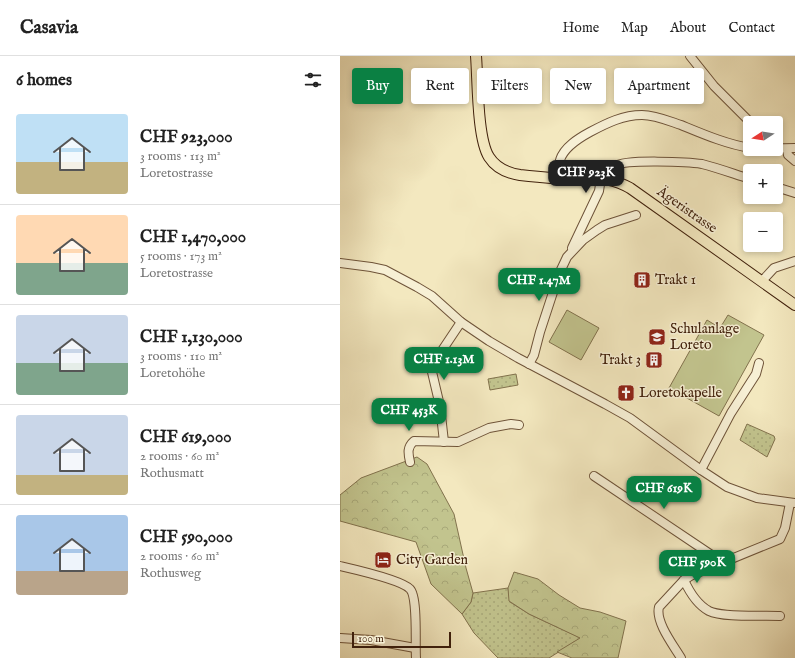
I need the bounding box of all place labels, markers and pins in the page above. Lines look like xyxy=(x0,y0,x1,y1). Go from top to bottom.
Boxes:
pin: CHF 923K xyxy=(545,160,627,194)
pin: CHF 1.47M xyxy=(493,268,585,302)
building icon: Trakt 1 xyxy=(632,270,652,290)
place label: Trakt 1 xyxy=(655,271,696,289)
place label: Schulanlage Loreto xyxy=(670,320,740,354)
school or university icon: Schulanlage Loreto xyxy=(647,327,667,347)
pin: CHF 1.13M xyxy=(398,347,490,381)
building icon: Trakt 3 xyxy=(644,350,664,370)
place label: Trakt 3 xyxy=(600,351,641,369)
church icon: Loretokapelle xyxy=(616,383,636,403)
place label: Loretokapelle xyxy=(639,384,723,402)
pin: CHF 453K xyxy=(368,398,450,432)
pin: CHF 619K xyxy=(623,476,705,510)
hotel icon: City Garden xyxy=(373,550,393,570)
pin: CHF 590K xyxy=(656,550,738,584)
place label: City Garden xyxy=(396,551,469,569)

